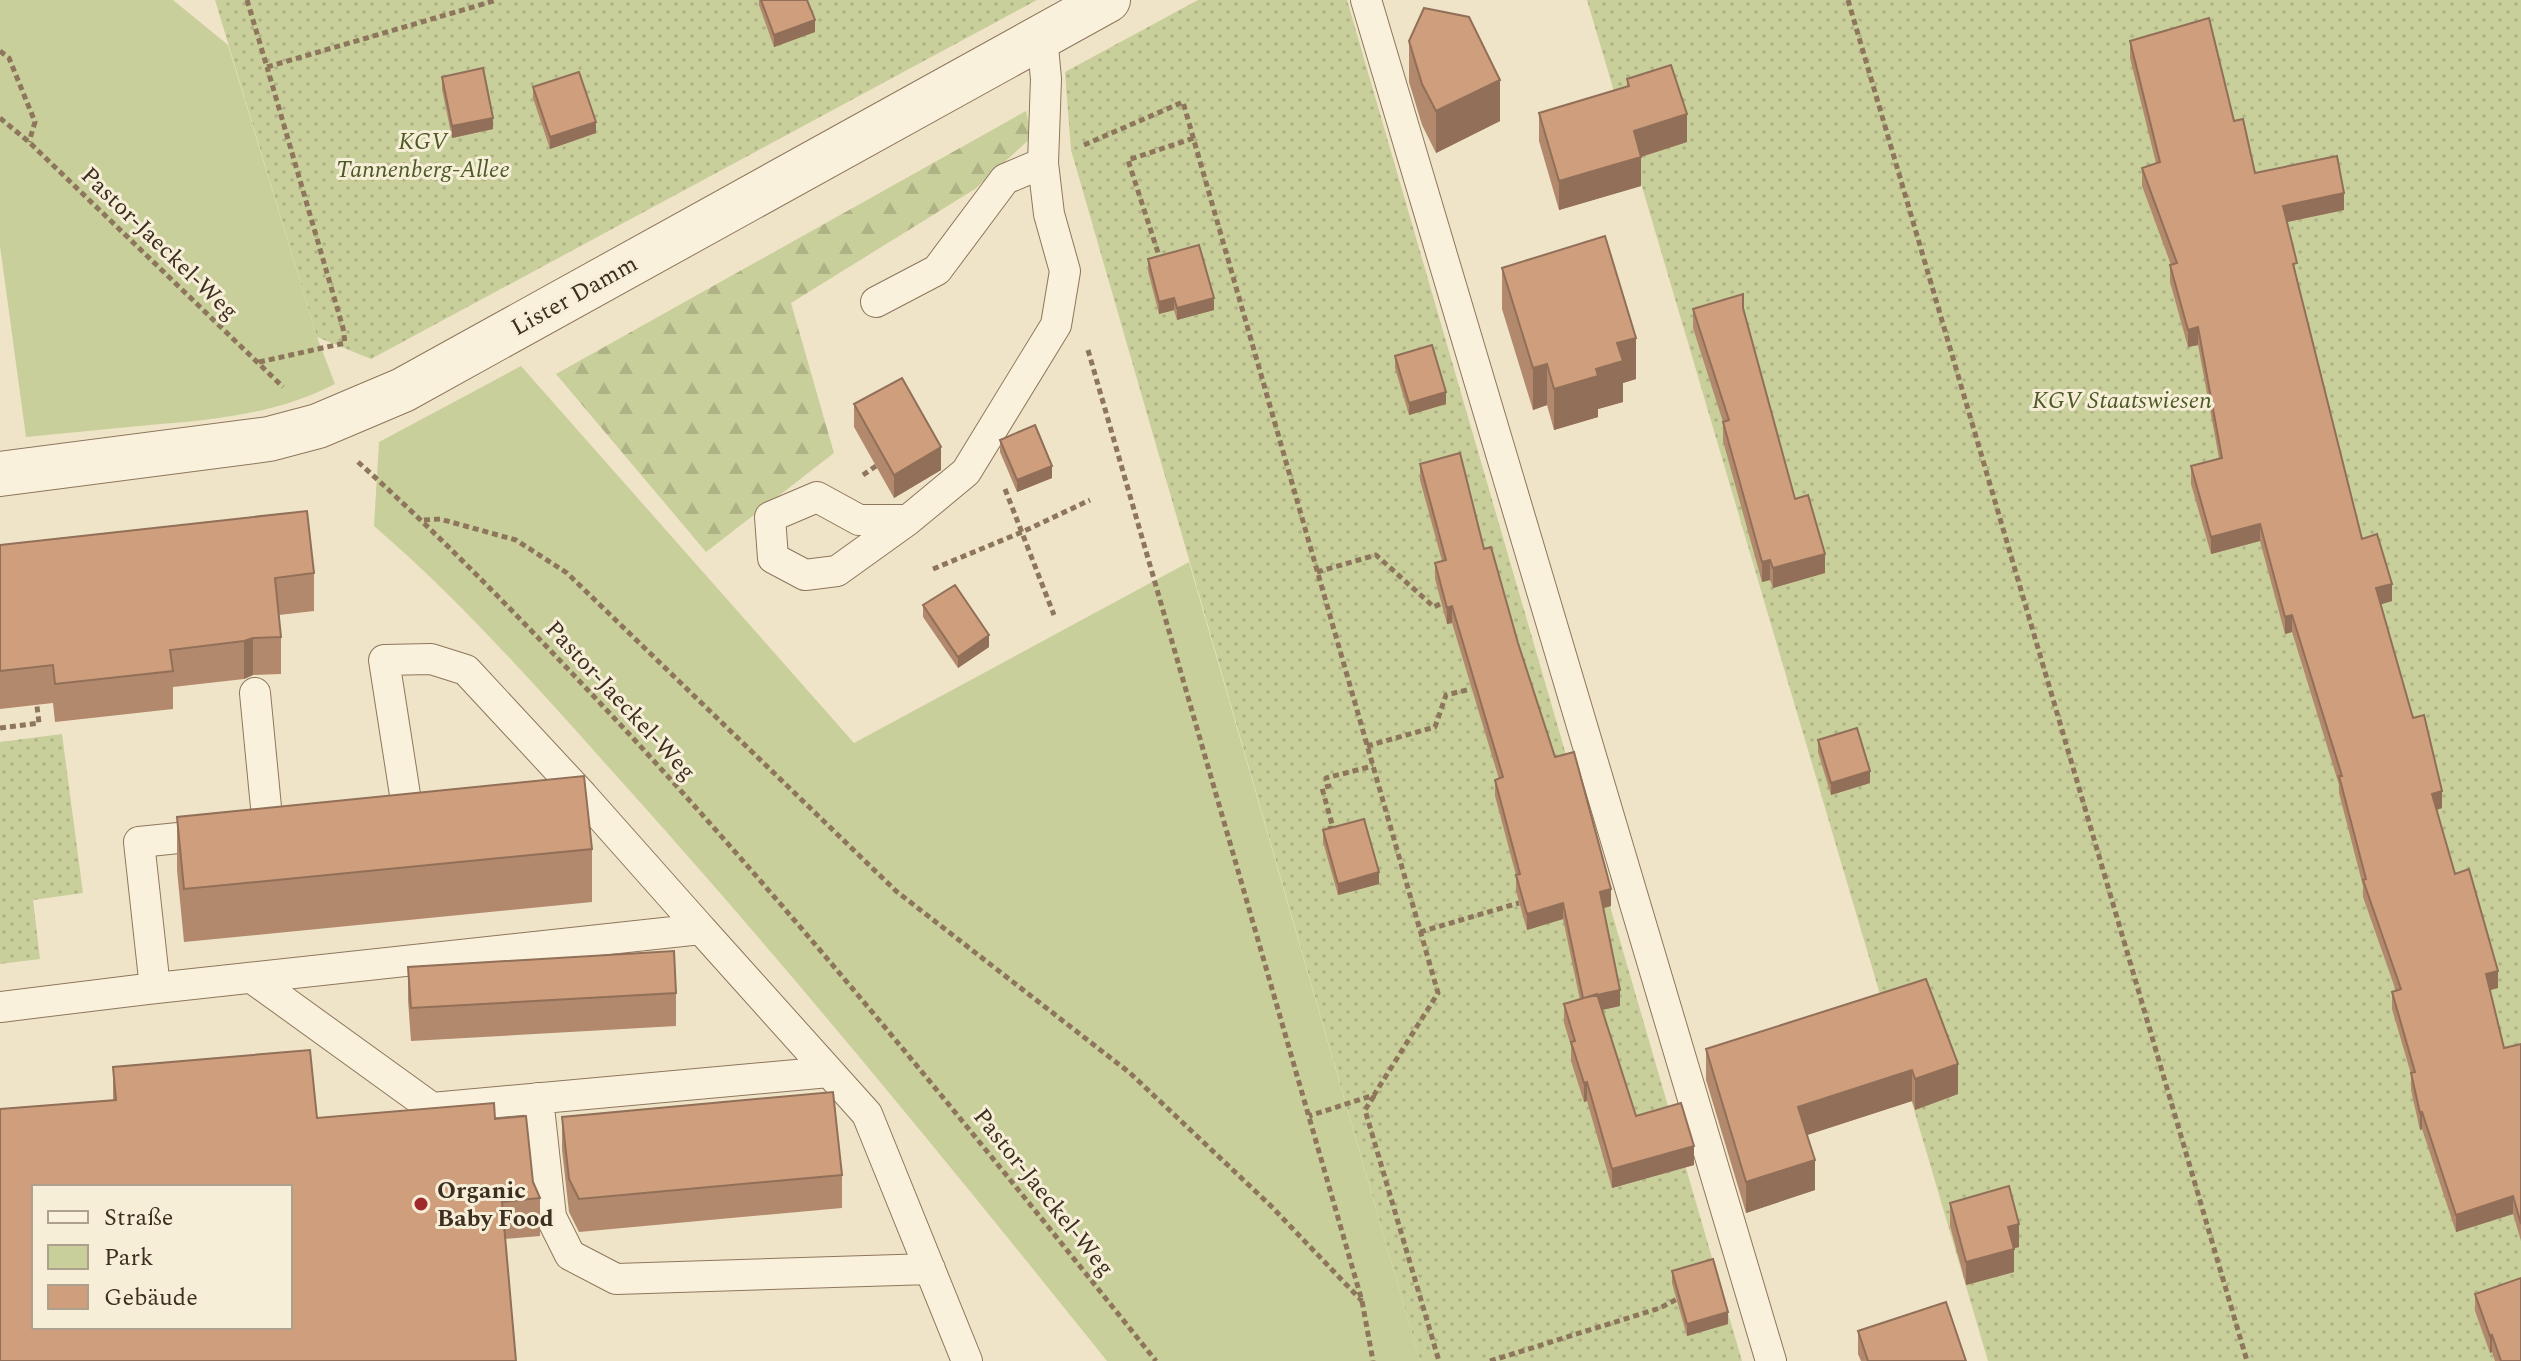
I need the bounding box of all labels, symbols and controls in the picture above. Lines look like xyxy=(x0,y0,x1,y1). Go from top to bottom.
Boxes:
park label: KGV Tannenberg-Allee xyxy=(336,124,510,188)
street label: Pastor-Jaeckel-Weg xyxy=(72,159,247,329)
street label: Lister Damm xyxy=(505,246,644,346)
park label: KGV Staatswiesen xyxy=(2032,383,2212,419)
street label: Pastor-Jaeckel-Weg xyxy=(536,612,704,789)
street label: Pastor-Jaeckel-Weg xyxy=(964,1101,1123,1285)
place label: Organic Baby Food xyxy=(437,1173,554,1237)
legend xyxy=(32,1185,292,1329)
marker: Organic Baby Food xyxy=(412,1195,430,1213)
text: Straße xyxy=(104,1200,173,1236)
text: Park xyxy=(104,1240,154,1276)
text: Gebäude xyxy=(104,1280,198,1316)

